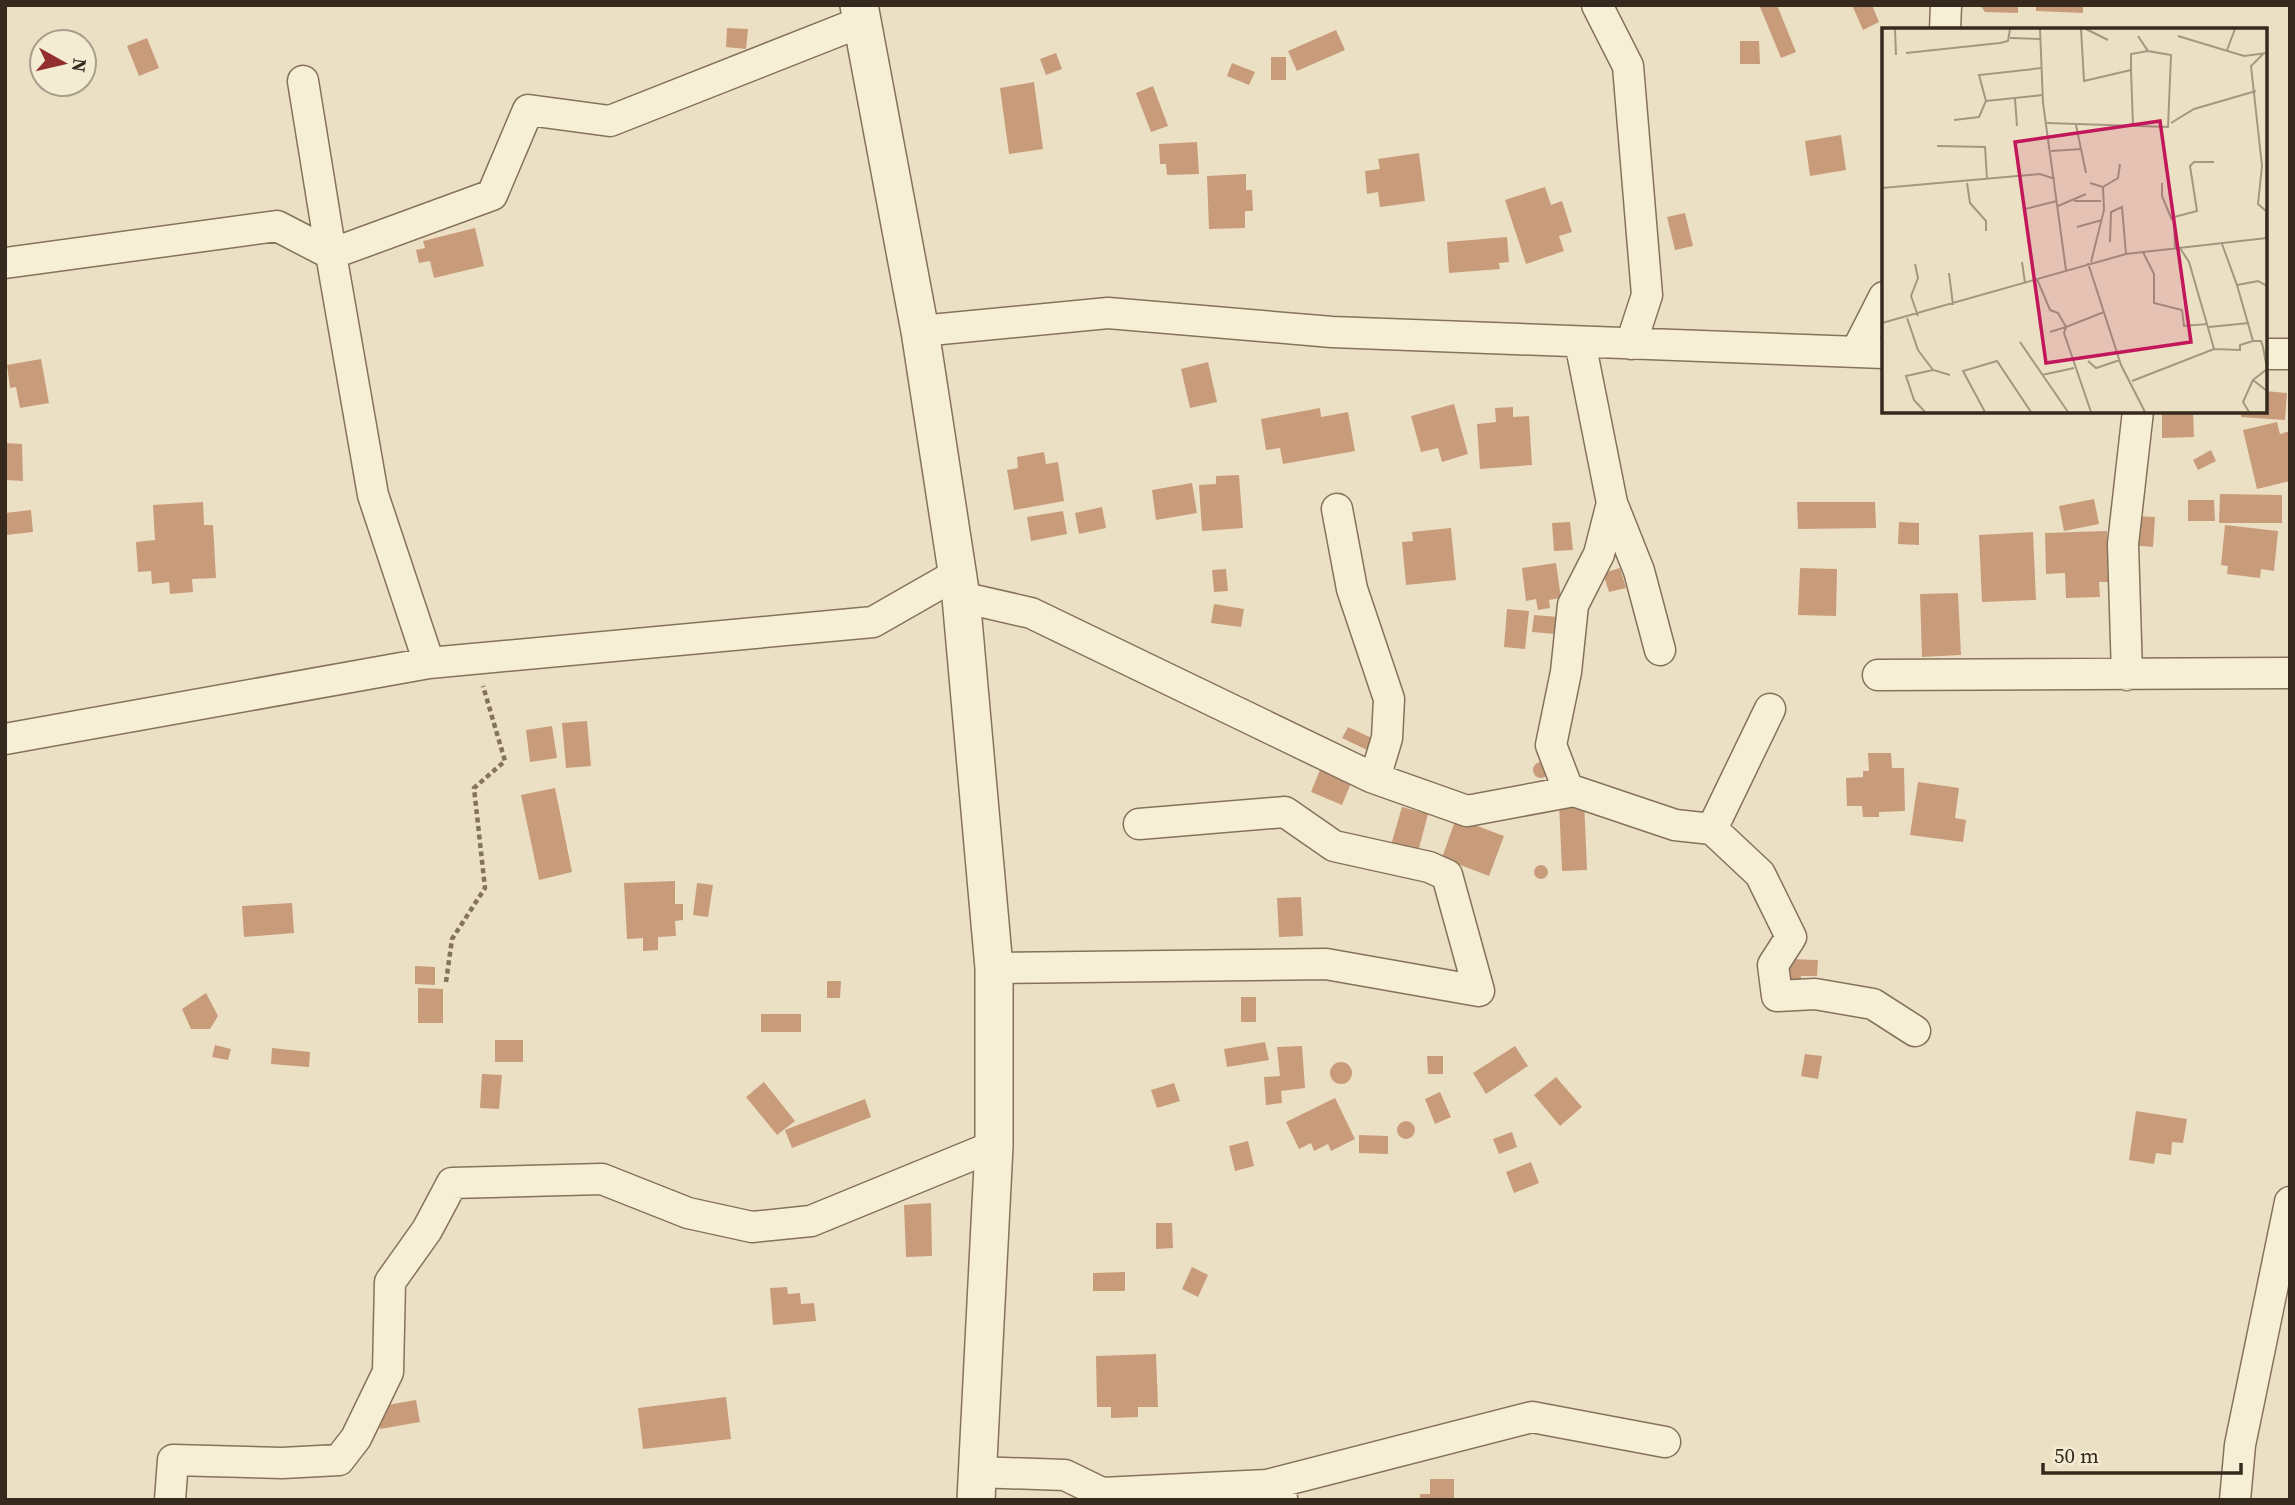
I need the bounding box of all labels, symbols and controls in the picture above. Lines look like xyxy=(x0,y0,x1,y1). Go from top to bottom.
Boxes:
north arrow xyxy=(28,28,98,98)
inset map xyxy=(1882,28,2267,413)
text: N xyxy=(66,57,94,74)
scale bar xyxy=(2043,1432,2241,1476)
text: 50 m xyxy=(2054,1441,2099,1470)

